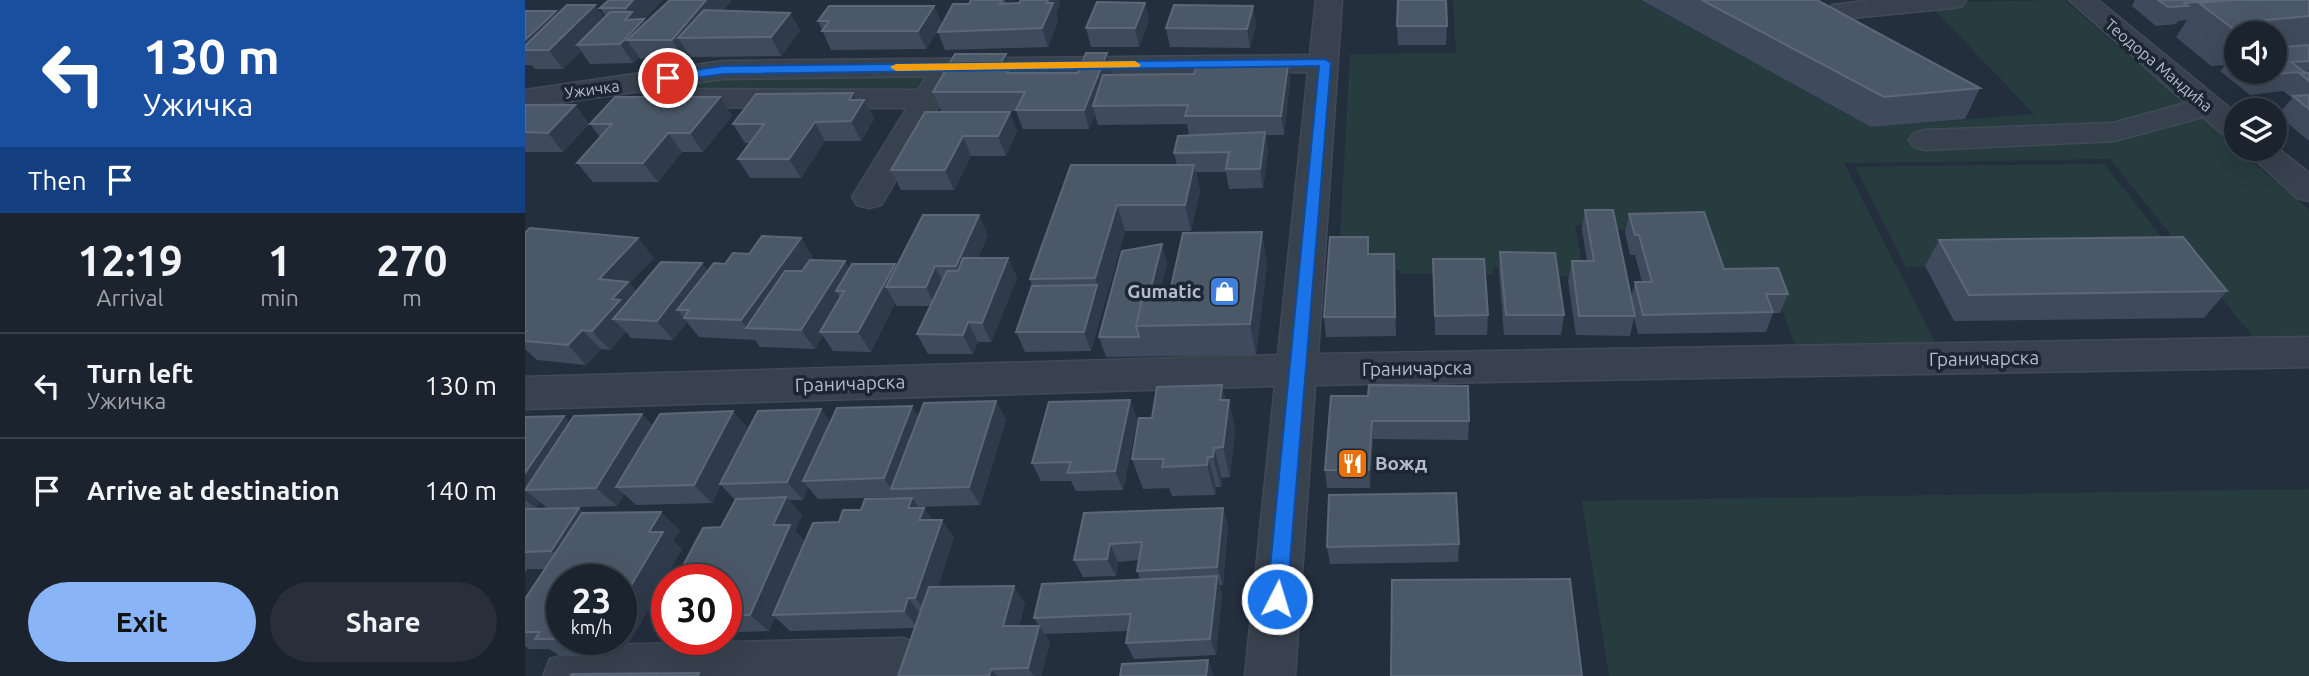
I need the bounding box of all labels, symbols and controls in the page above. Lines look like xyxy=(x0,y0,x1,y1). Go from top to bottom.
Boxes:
street label: Теодора Мандића xyxy=(2102,15,2216,115)
map controls xyxy=(2224,21,2287,161)
button: sound xyxy=(2224,21,2287,84)
icon: left xyxy=(28,28,119,119)
text: 130 m xyxy=(143,28,280,83)
pin xyxy=(638,48,698,108)
icon: arrive xyxy=(649,59,687,97)
street label: Ужичка xyxy=(563,76,621,102)
text: Ужичка xyxy=(143,86,253,122)
button: layers xyxy=(2224,98,2287,161)
icon: arrive xyxy=(101,161,139,199)
text: Then xyxy=(28,166,87,195)
text: 12:19 xyxy=(78,237,183,284)
text: 1 xyxy=(268,237,291,284)
text: 270 xyxy=(376,237,447,284)
shop icon: Gumatic xyxy=(1207,274,1241,308)
place label: Gumatic xyxy=(1127,280,1201,302)
text: Arrival xyxy=(97,285,164,310)
text: min xyxy=(260,285,299,310)
text: m xyxy=(402,285,422,310)
street label: Граничарска xyxy=(1929,346,2039,370)
street label: Граничарска xyxy=(1362,356,1472,380)
text: Turn left xyxy=(87,359,193,388)
icon: left xyxy=(28,367,66,405)
street label: Граничарска xyxy=(794,370,906,396)
text: 130 m xyxy=(425,371,497,400)
text: Ужичка xyxy=(87,388,166,413)
restaurant icon: Вожд xyxy=(1335,446,1369,480)
place label: Вожд xyxy=(1375,452,1428,474)
icon: arrive xyxy=(28,472,66,510)
text: Arrive at destination xyxy=(87,476,340,505)
text: 140 m xyxy=(425,476,497,505)
position arrow xyxy=(1240,562,1314,636)
speed limit sign: 30 xyxy=(651,564,742,655)
text: 23 xyxy=(572,580,611,620)
button: Exit xyxy=(28,582,256,662)
button: Share xyxy=(270,582,497,662)
text: km/h xyxy=(571,617,612,637)

